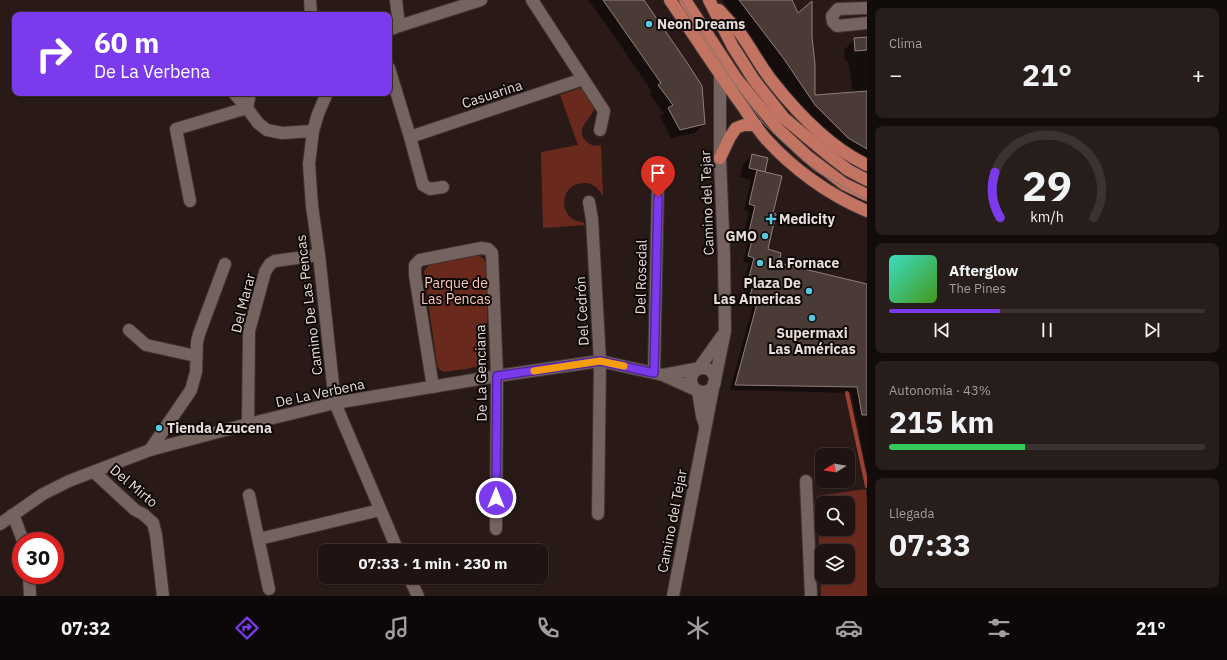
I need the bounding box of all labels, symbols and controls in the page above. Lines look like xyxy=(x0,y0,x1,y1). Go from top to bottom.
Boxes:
place label: Neon Dreams xyxy=(657,15,745,33)
marker: Neon Dreams xyxy=(644,19,654,29)
text: 60 m xyxy=(94,24,159,61)
icon: right xyxy=(28,28,80,80)
text: Clima xyxy=(889,35,922,52)
text: 21° xyxy=(1022,55,1072,94)
text: De La Verbena xyxy=(94,60,210,83)
text: − xyxy=(889,60,902,89)
text: + xyxy=(1192,60,1205,89)
street label: Casuarina xyxy=(460,76,525,112)
street label: Camino del Tejar xyxy=(696,150,718,256)
pin xyxy=(641,156,675,197)
text: 29 xyxy=(1022,158,1072,212)
icon: arrive xyxy=(647,162,669,184)
text: km/h xyxy=(1030,207,1064,226)
place label: Medicity xyxy=(779,210,835,228)
marker: Medicity xyxy=(766,214,776,224)
place label: GMO xyxy=(725,227,757,245)
marker: GMO xyxy=(760,231,770,241)
street label: Camino De Las Pencas xyxy=(291,234,327,376)
street label: Del Rosedal xyxy=(631,239,651,315)
place label: La Fornace xyxy=(768,254,840,272)
marker: La Fornace xyxy=(755,258,765,268)
text: Afterglow xyxy=(949,261,1018,280)
street label: Del Marar xyxy=(227,271,259,335)
park label: Parque de Las Pencas xyxy=(421,274,491,308)
place label: Plaza De Las Americas xyxy=(713,274,801,308)
street label: Del Cedrón xyxy=(571,276,593,346)
text: The Pines xyxy=(949,280,1006,297)
marker: Plaza De Las Americas xyxy=(804,286,814,296)
marker: Supermaxi Las Américas xyxy=(807,313,817,323)
icon: previous xyxy=(931,319,953,341)
icon: pause xyxy=(1036,319,1058,341)
icon: next xyxy=(1141,319,1163,341)
street label: De La Genciana xyxy=(471,324,491,422)
place label: Supermaxi Las Américas xyxy=(768,324,856,358)
street label: De La Verbena xyxy=(274,375,367,411)
text: Autonomía · 43% xyxy=(889,382,991,399)
text: 215 km xyxy=(889,402,994,441)
place label: Tienda Azucena xyxy=(167,419,272,437)
marker: Tienda Azucena xyxy=(154,423,164,433)
north arrow xyxy=(815,448,855,488)
map controls xyxy=(815,448,855,584)
street label: Del Mirto xyxy=(106,461,162,511)
street label: Camino del Tejar xyxy=(653,468,691,574)
position arrow xyxy=(475,477,517,519)
button: search xyxy=(815,496,855,536)
text: Llegada xyxy=(889,505,934,522)
text: 07:33 xyxy=(889,525,971,564)
speed limit sign: 30 xyxy=(12,532,64,584)
button: layers xyxy=(815,544,855,584)
text: 07:33 · 1 min · 230 m xyxy=(359,554,507,573)
icon: directions xyxy=(233,614,261,642)
icon: music xyxy=(383,614,411,642)
icon: phone xyxy=(534,614,562,642)
icon: climate xyxy=(684,614,712,642)
icon: car xyxy=(835,614,863,642)
icon: filters xyxy=(985,614,1013,642)
text: 07:32 xyxy=(61,617,110,640)
text: 21° xyxy=(1136,617,1166,640)

